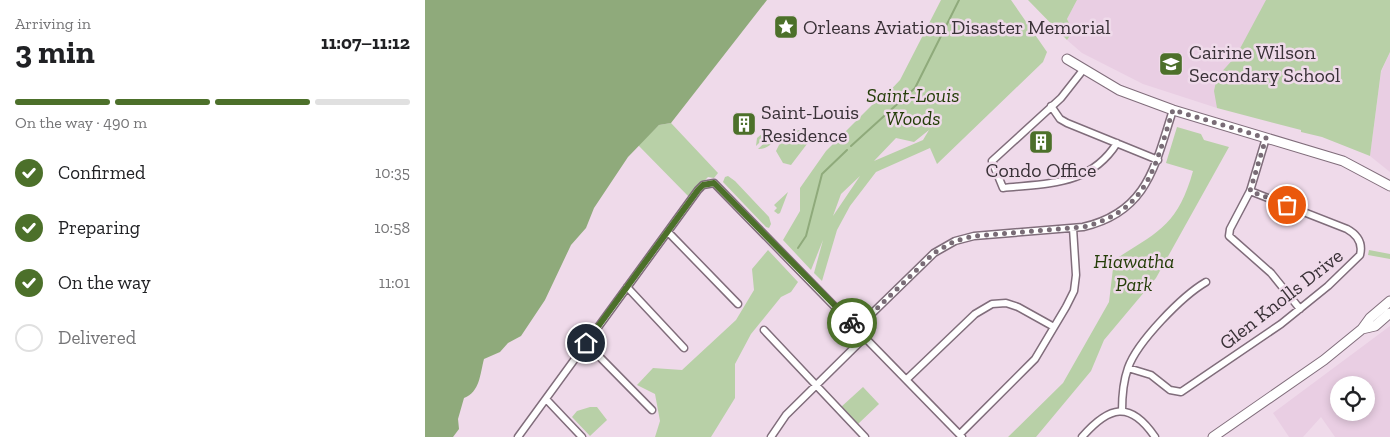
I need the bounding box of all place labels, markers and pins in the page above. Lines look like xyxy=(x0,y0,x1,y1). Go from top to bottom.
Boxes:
place icon: Orleans Aviation Disaster Memorial xyxy=(773,14,799,40)
place label: Orleans Aviation Disaster Memorial xyxy=(803,15,1111,39)
place label: Cairine Wilson Secondary School xyxy=(1189,40,1340,87)
school or university icon: Cairine Wilson Secondary School xyxy=(1158,51,1184,77)
place label: Saint-Louis Residence xyxy=(761,100,859,147)
building icon: Saint-Louis Residence xyxy=(731,111,757,137)
building icon: Condo Office xyxy=(1028,129,1054,155)
place label: Condo Office xyxy=(986,158,1096,182)
pin xyxy=(1266,184,1308,226)
pin xyxy=(565,322,607,364)

